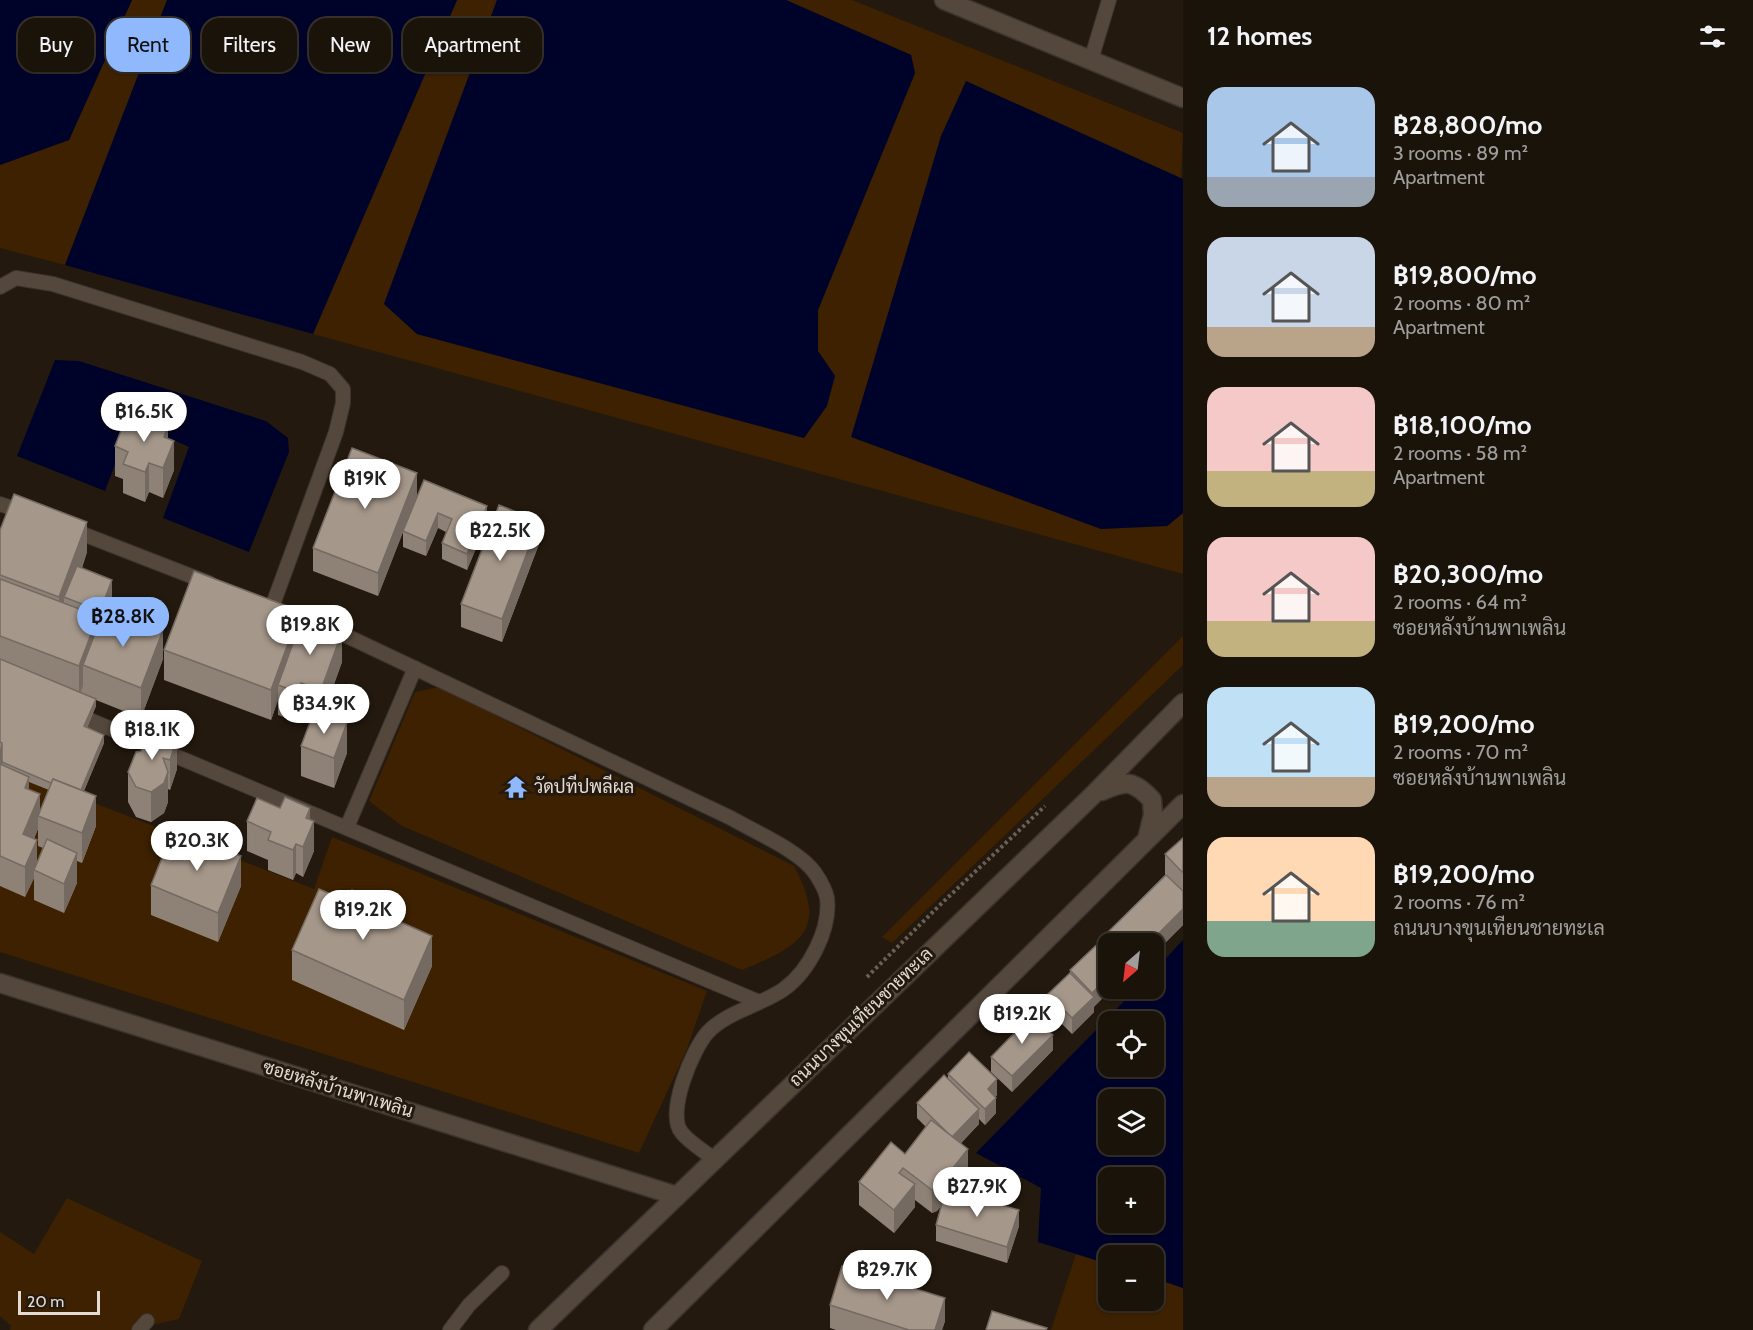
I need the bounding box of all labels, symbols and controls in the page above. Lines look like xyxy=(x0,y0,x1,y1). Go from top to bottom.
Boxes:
chip: Buy xyxy=(18,18,94,72)
chip: Rent xyxy=(106,18,190,72)
chip: Filters xyxy=(202,18,297,72)
chip: New xyxy=(309,18,391,72)
chip: Apartment xyxy=(403,18,542,72)
text: 12 homes xyxy=(1207,20,1312,52)
icon: filters xyxy=(1696,20,1729,53)
text: ฿28,800/mo xyxy=(1393,109,1542,141)
icon: home xyxy=(1255,111,1327,183)
text: 3 rooms · 89 m² xyxy=(1393,141,1528,165)
text: Apartment xyxy=(1393,165,1485,189)
text: ฿19,800/mo xyxy=(1393,259,1537,291)
icon: home xyxy=(1255,261,1327,333)
text: 2 rooms · 80 m² xyxy=(1393,291,1530,315)
text: Apartment xyxy=(1393,315,1485,339)
pin: ฿16.5K xyxy=(95,392,193,443)
text: ฿16.5K xyxy=(115,399,173,423)
text: ฿18,100/mo xyxy=(1393,409,1532,441)
icon: home xyxy=(1255,411,1327,483)
text: 2 rooms · 58 m² xyxy=(1393,441,1527,465)
pin: ฿19K xyxy=(329,459,401,510)
text: Apartment xyxy=(1393,465,1485,489)
text: ฿19K xyxy=(343,466,387,490)
pin: ฿22.5K xyxy=(451,511,549,562)
text: ฿22.5K xyxy=(470,518,530,542)
text: ฿20,300/mo xyxy=(1393,558,1543,590)
icon: home xyxy=(1255,561,1327,633)
text: 2 rooms · 64 m² xyxy=(1393,590,1527,614)
pin: ฿28.8K xyxy=(74,597,172,648)
text: ฿28.8K xyxy=(91,604,155,628)
pin: ฿19.8K xyxy=(261,605,359,656)
text: ฿19.8K xyxy=(280,612,340,636)
text: ซอยหลังบ้านพาเพลิน xyxy=(1393,616,1566,640)
pin: ฿34.9K xyxy=(275,684,373,735)
text: ฿34.9K xyxy=(292,691,356,715)
text: ฿19,200/mo xyxy=(1393,708,1535,740)
pin: ฿18.1K xyxy=(103,710,201,761)
icon: home xyxy=(1255,711,1327,783)
text: ฿18.1K xyxy=(124,717,180,741)
text: 2 rooms · 70 m² xyxy=(1393,740,1528,764)
text: ซอยหลังบ้านพาเพลิน xyxy=(1393,766,1566,790)
temple icon: วัดปทีปพลีผล xyxy=(503,774,529,800)
place label: วัดปทีปพลีผล xyxy=(534,774,634,798)
pin: ฿20.3K xyxy=(148,821,246,872)
text: ฿20.3K xyxy=(165,828,229,852)
text: ฿19,200/mo xyxy=(1393,858,1535,890)
icon: home xyxy=(1255,861,1327,933)
pin: ฿19.2K xyxy=(314,890,412,941)
text: 2 rooms · 76 m² xyxy=(1393,890,1525,914)
text: ฿19.2K xyxy=(334,897,392,921)
text: ถนนบางขุนเทียนชายทะเล xyxy=(1393,916,1605,940)
north arrow xyxy=(1098,933,1164,999)
map controls xyxy=(1098,933,1164,1311)
street label: ถนนบางขุนเทียนชายทะเล xyxy=(783,941,938,1092)
pin: ฿19.2K xyxy=(973,994,1071,1045)
text: ฿19.2K xyxy=(993,1001,1051,1025)
button: locate xyxy=(1098,1011,1164,1077)
street label: ซอยหลังบ้านพาเพลิน xyxy=(260,1055,416,1122)
button: layers xyxy=(1098,1089,1164,1155)
pin: ฿27.9K xyxy=(928,1167,1026,1218)
button: + xyxy=(1098,1167,1164,1233)
text: ฿27.9K xyxy=(947,1174,1007,1198)
button: − xyxy=(1098,1245,1164,1311)
pin: ฿29.7K xyxy=(838,1250,936,1301)
text: ฿29.7K xyxy=(857,1257,917,1281)
scale bar xyxy=(18,1288,100,1316)
text: 20 m xyxy=(27,1292,64,1311)

